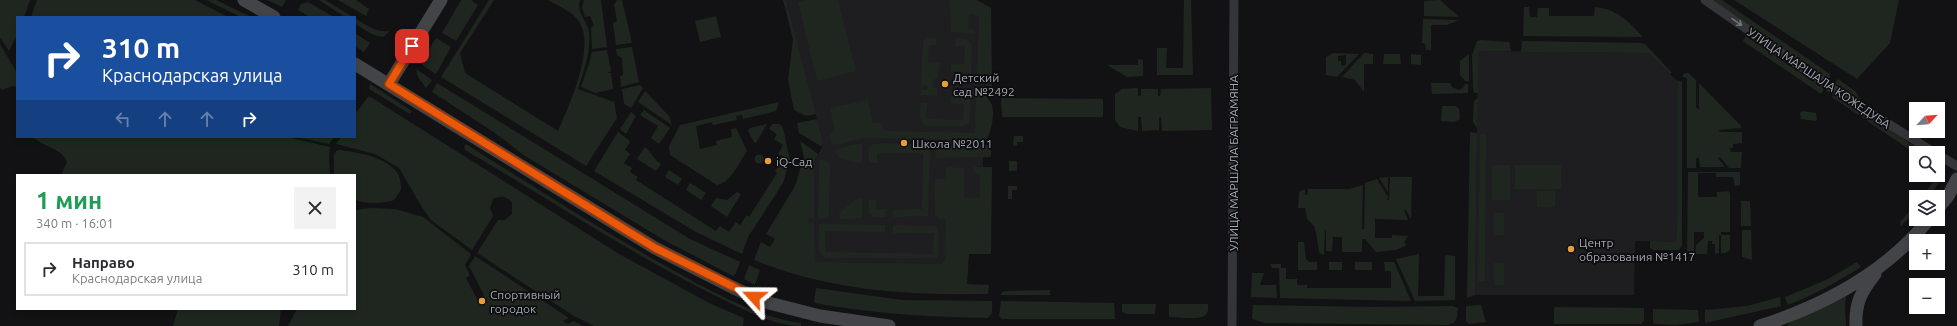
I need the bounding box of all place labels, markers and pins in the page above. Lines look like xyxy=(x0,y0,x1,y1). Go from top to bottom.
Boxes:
pin xyxy=(395,29,429,63)
place label: Детский сад №2492 xyxy=(953,71,1015,98)
marker: Детский сад №2492 xyxy=(940,79,950,89)
place label: Школа №2011 xyxy=(912,137,993,150)
marker: Школа №2011 xyxy=(899,138,909,148)
place label: iQ-Сад xyxy=(776,155,812,168)
marker: iQ-Сад xyxy=(763,156,773,166)
place label: Центр образования №1417 xyxy=(1579,236,1695,263)
marker: Центр образования №1417 xyxy=(1566,244,1576,254)
place label: Спортивный городок xyxy=(490,288,560,315)
marker: Спортивный городок xyxy=(477,296,487,306)

